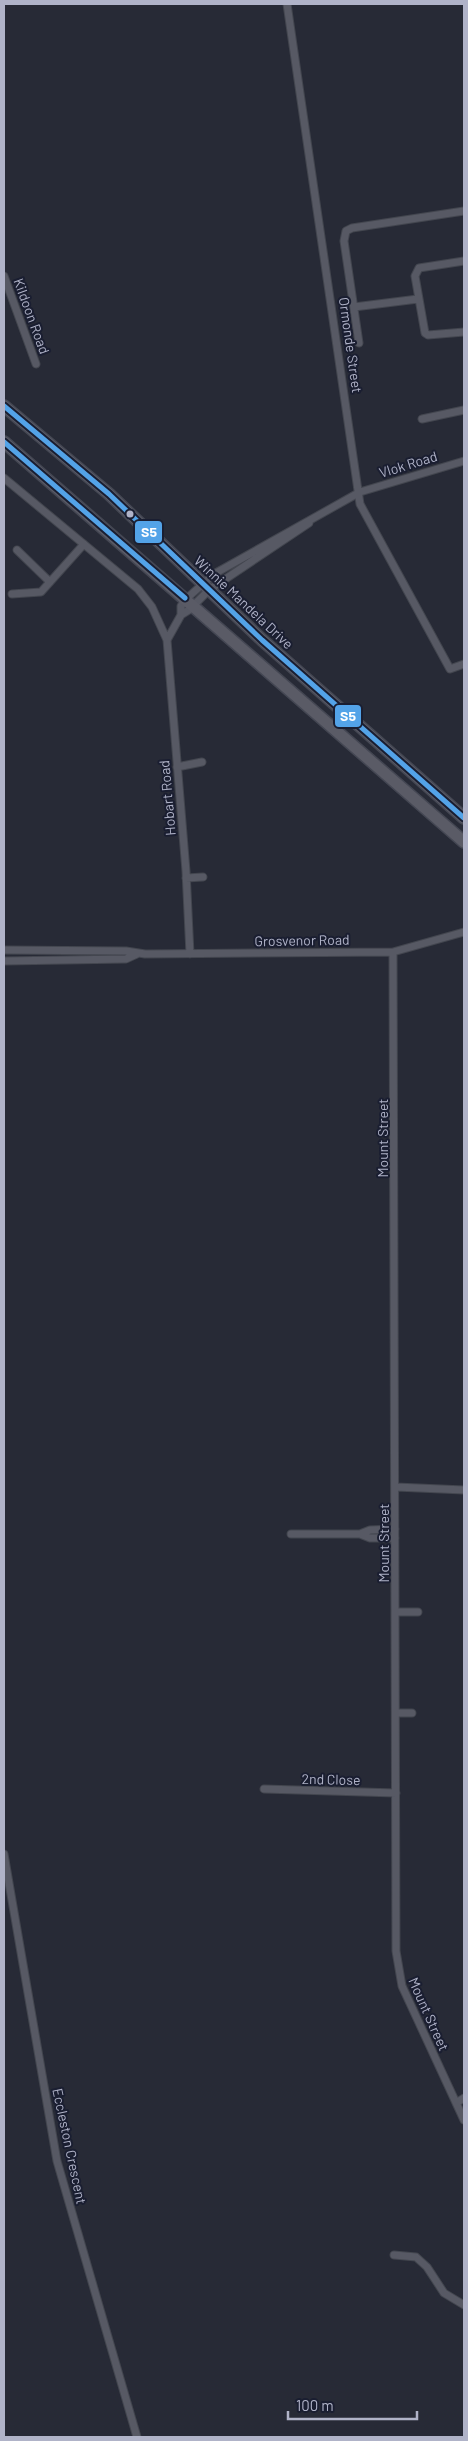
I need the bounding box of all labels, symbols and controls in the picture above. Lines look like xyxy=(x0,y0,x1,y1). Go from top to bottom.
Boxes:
street label: Kildoon Road xyxy=(10,276,54,356)
street label: Ormonde Street xyxy=(336,296,366,394)
street label: Vlok Road xyxy=(377,447,439,481)
unlabelled marker xyxy=(125,509,135,519)
line badge: S5 xyxy=(134,520,163,544)
text: S5 xyxy=(141,523,157,540)
street label: Winnie Mandela Drive xyxy=(191,552,297,652)
line badge: S5 xyxy=(334,704,362,728)
text: S5 xyxy=(340,707,356,724)
street label: Hobart Road xyxy=(155,760,179,836)
street label: Grosvenor Road xyxy=(254,931,350,949)
street label: Mount Street xyxy=(374,1099,391,1177)
street label: Mount Street xyxy=(375,1504,392,1582)
street label: 2nd Close xyxy=(301,1770,361,1788)
street label: Mount Street xyxy=(405,1975,453,2053)
street label: Eccleston Crescent xyxy=(49,2086,91,2206)
scale bar xyxy=(288,2388,417,2420)
text: 100 m xyxy=(296,2396,334,2414)

